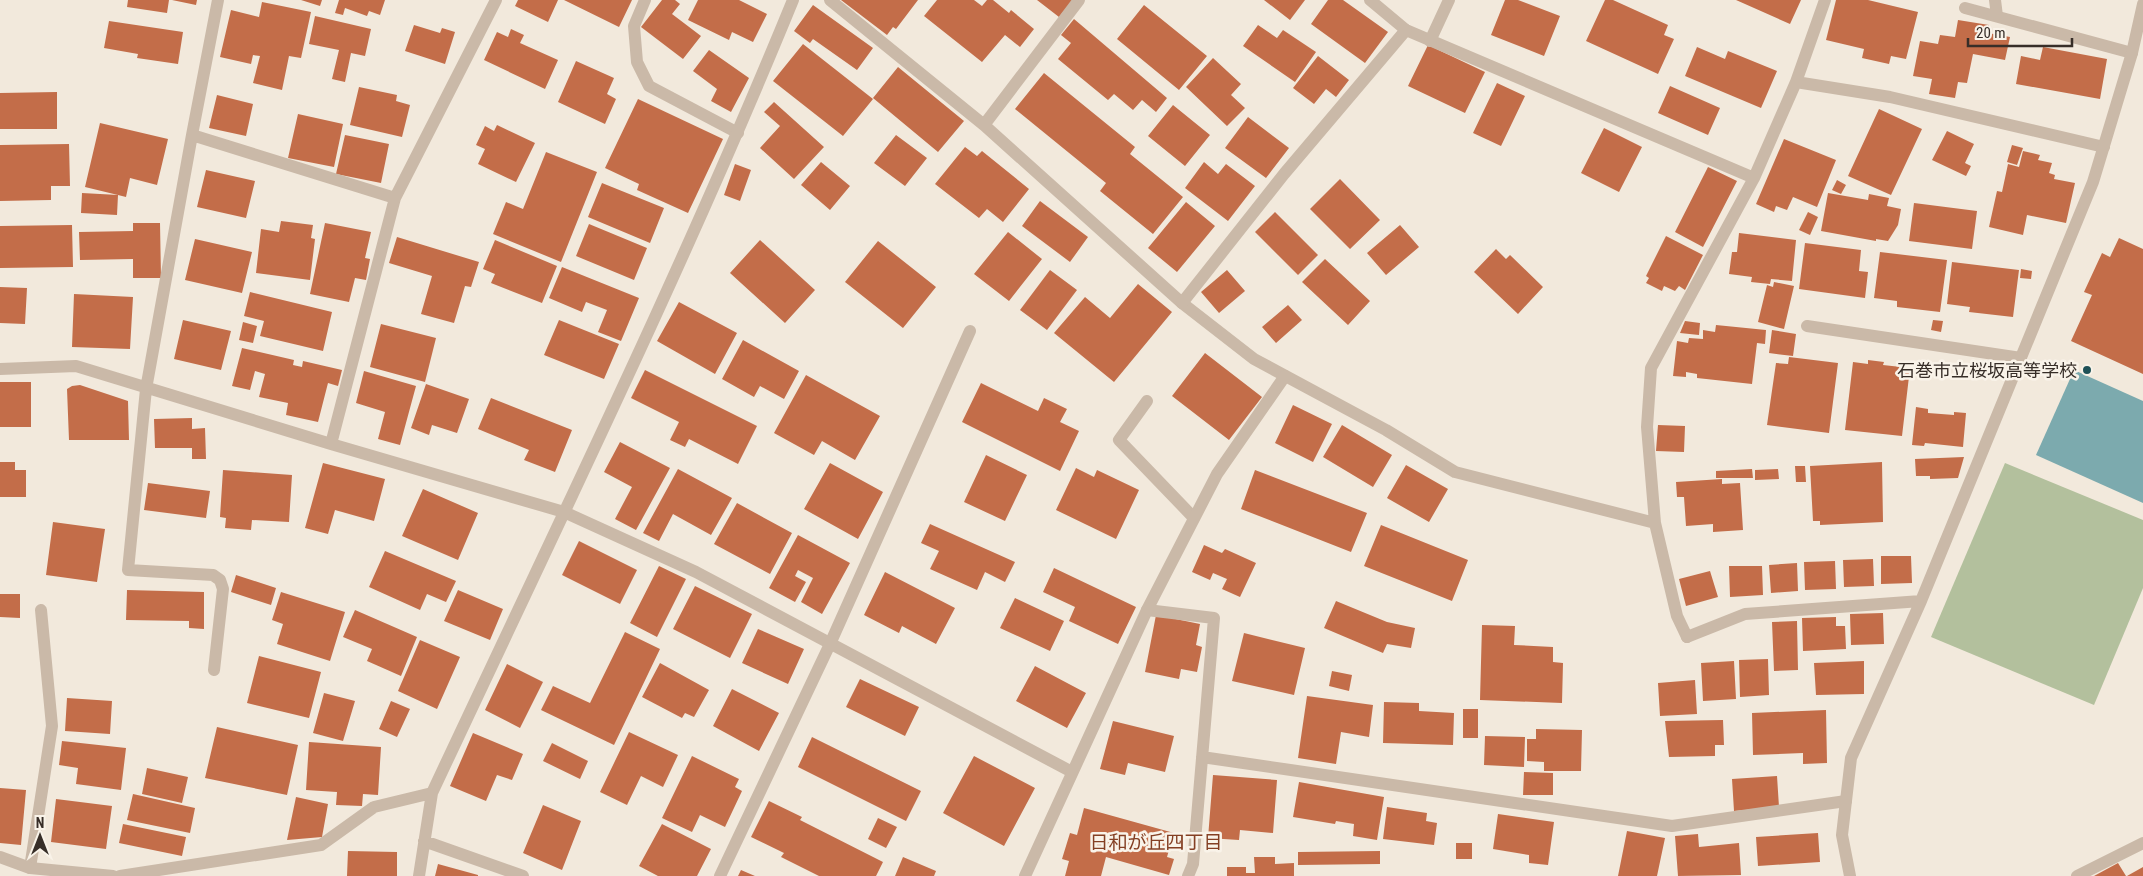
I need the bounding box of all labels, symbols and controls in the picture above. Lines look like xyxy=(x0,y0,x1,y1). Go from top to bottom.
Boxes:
scale bar xyxy=(1968,15,2072,47)
text: 20 m xyxy=(1976,24,2006,42)
place label: 石巻市立桜坂高等学校 xyxy=(1897,360,2077,381)
marker: 石巻市立桜坂高等学校 xyxy=(2081,364,2093,376)
north arrow xyxy=(15,811,65,861)
text: N xyxy=(36,815,44,831)
district label: 日和が丘四丁目 xyxy=(1089,831,1223,854)

